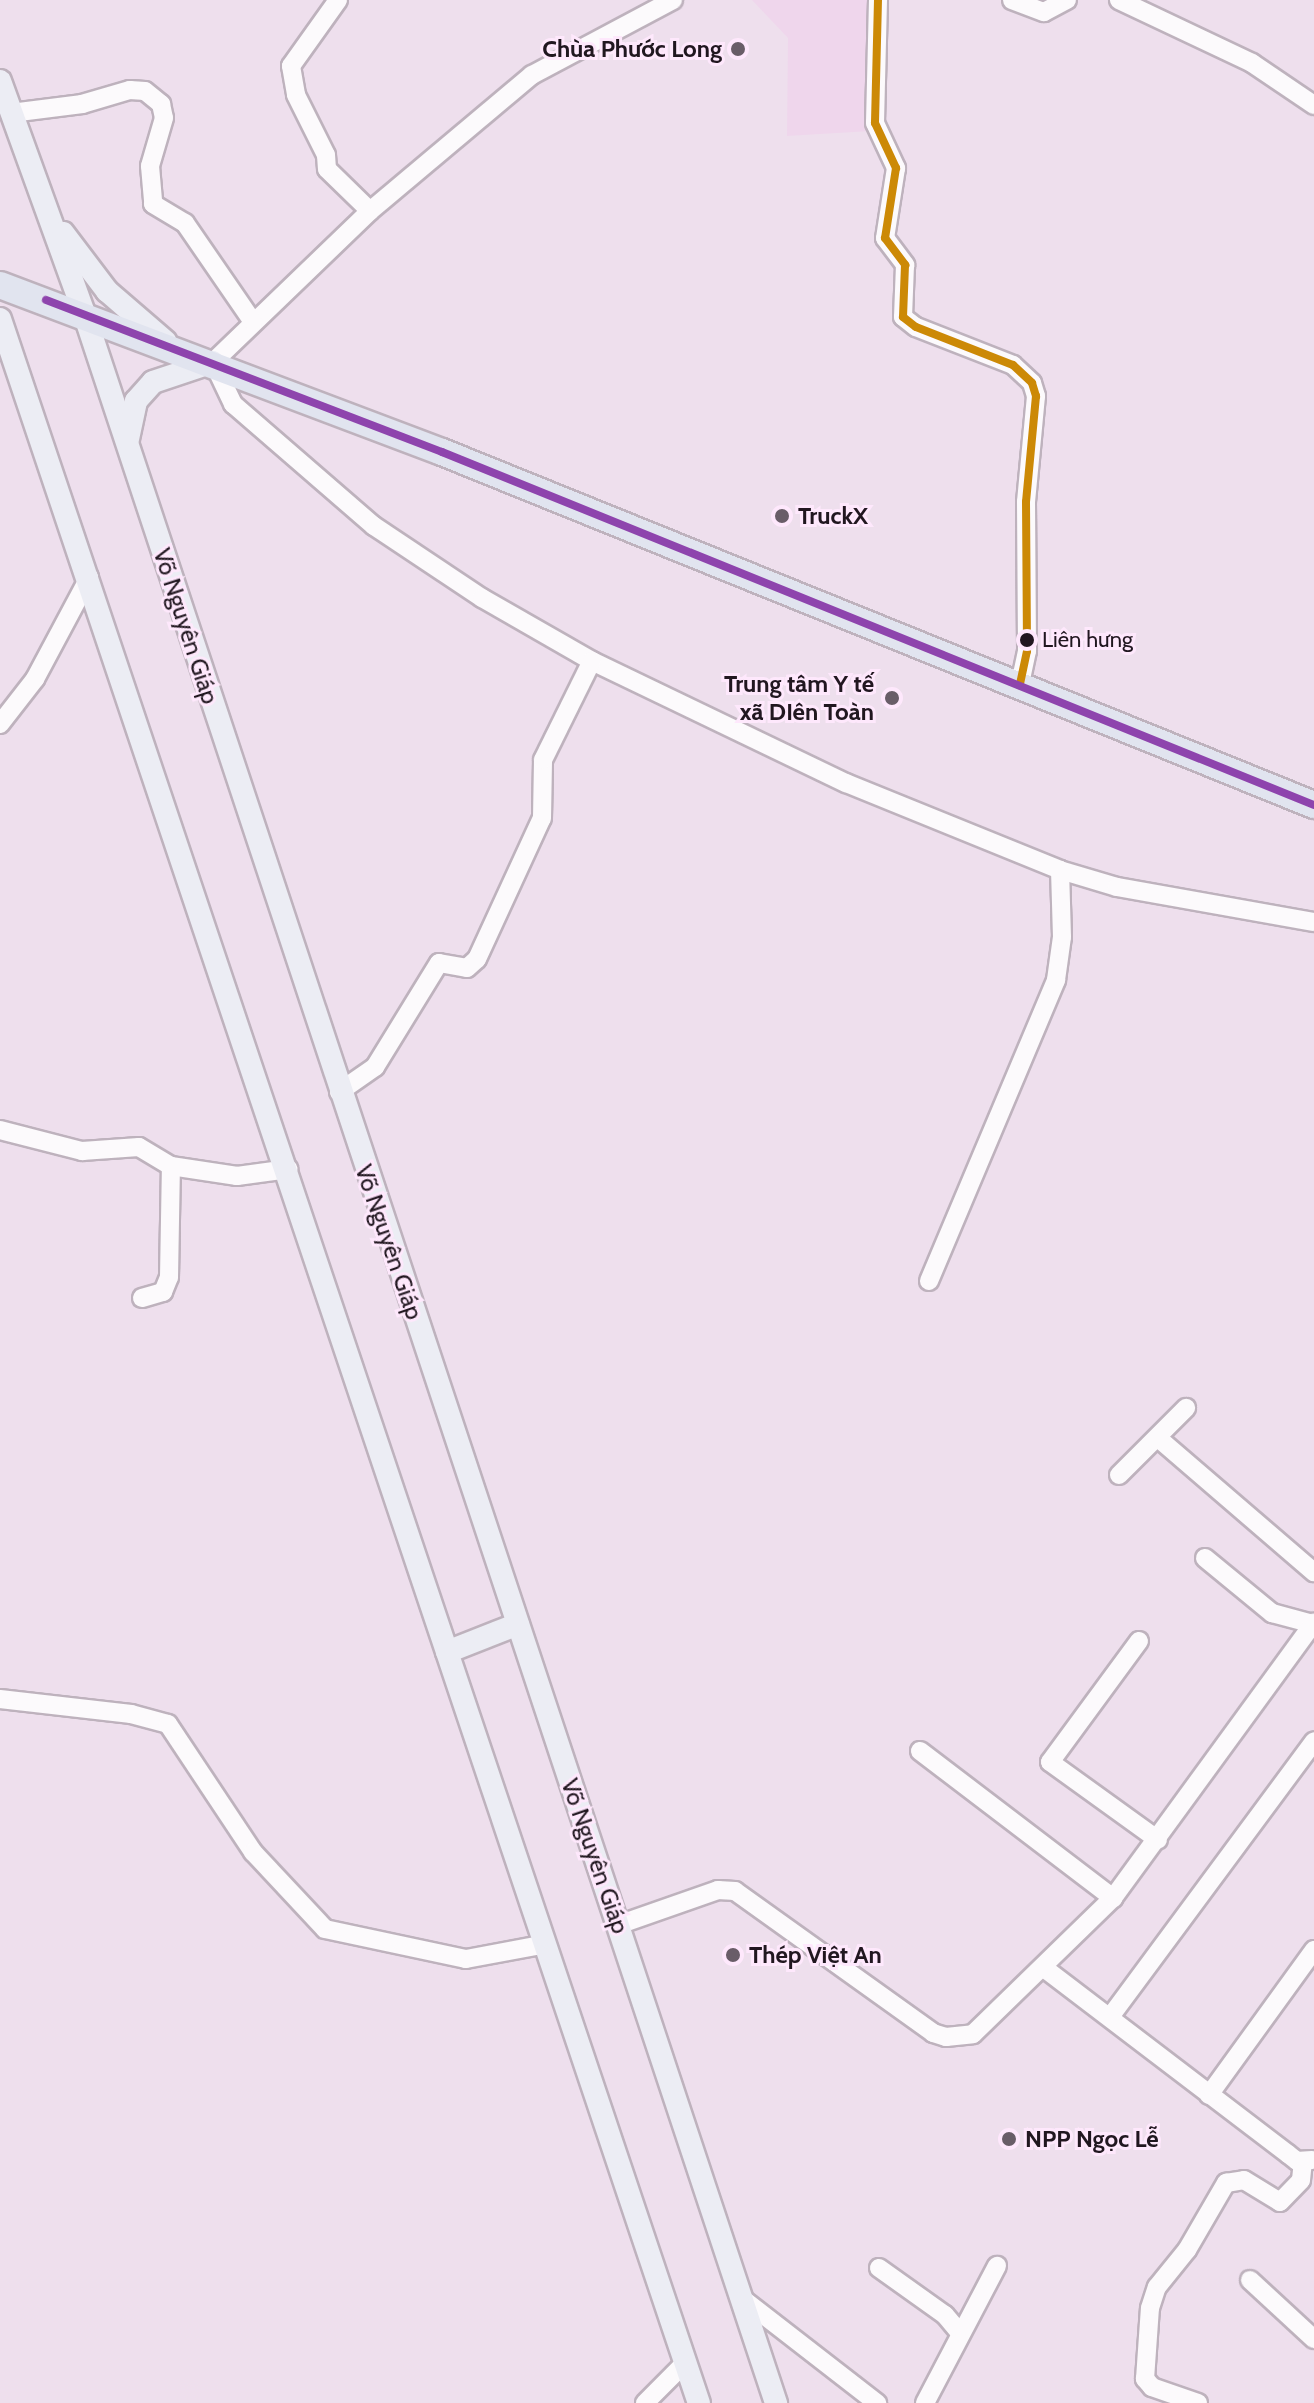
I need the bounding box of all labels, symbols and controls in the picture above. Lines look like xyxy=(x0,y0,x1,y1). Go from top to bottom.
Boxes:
place label: Chùa Phước Long xyxy=(542,35,722,63)
marker: Chùa Phước Long xyxy=(729,40,747,58)
place label: TruckX xyxy=(798,502,868,530)
marker: TruckX xyxy=(773,507,791,525)
street label: Võ Nguyên Giáp xyxy=(147,545,225,707)
place label: Liên hưng xyxy=(1042,627,1133,653)
marker: Liên hưng xyxy=(1019,632,1035,648)
place label: Trung tâm Y tế xã DIên Toàn xyxy=(724,670,874,726)
marker: Trung tâm Y tế xã DIên Toàn xyxy=(881,687,903,709)
street label: Võ Nguyên Giáp xyxy=(349,1161,429,1323)
street label: Võ Nguyên Giáp xyxy=(555,1775,635,1937)
place label: Thép Việt An xyxy=(749,1941,882,1969)
marker: Thép Việt An xyxy=(724,1946,742,1964)
place label: NPP Ngọc Lễ xyxy=(1025,2125,1159,2153)
marker: NPP Ngọc Lễ xyxy=(1000,2130,1018,2148)

